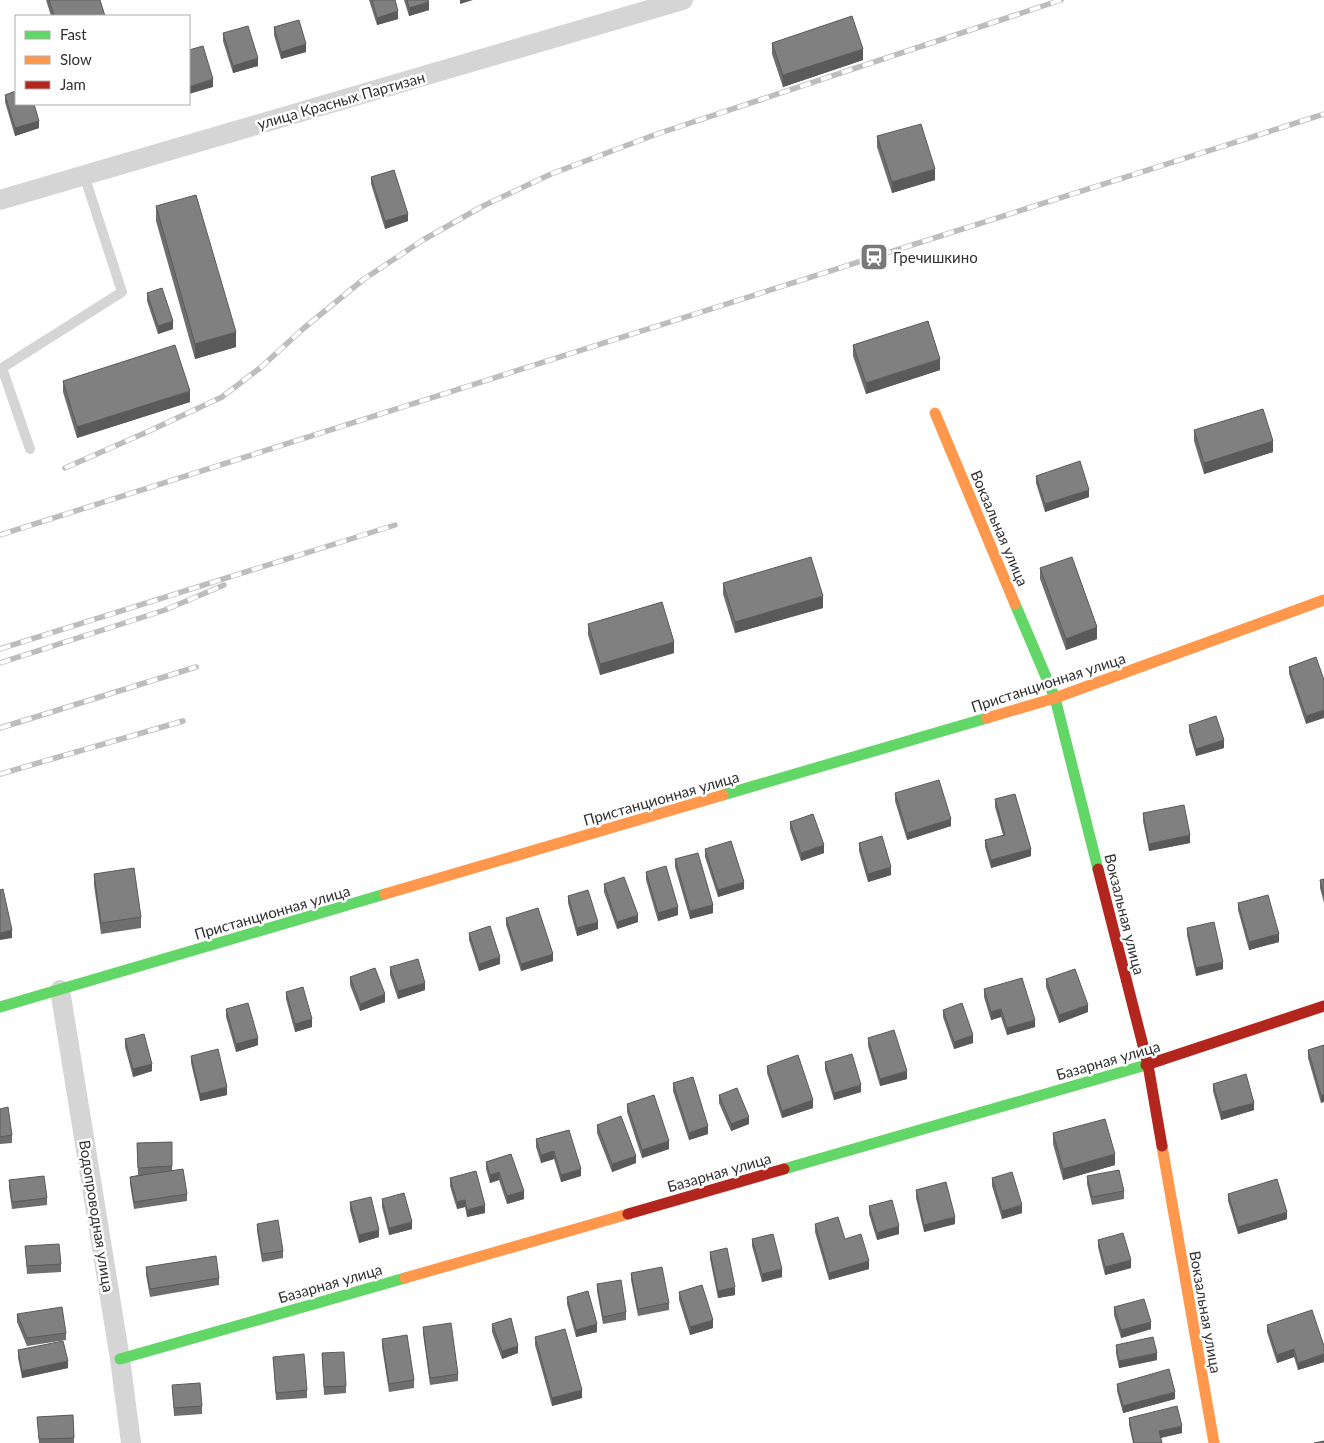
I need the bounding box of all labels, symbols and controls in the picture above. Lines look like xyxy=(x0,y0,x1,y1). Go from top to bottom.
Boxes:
legend xyxy=(15,15,190,105)
text: Fast xyxy=(60,25,87,43)
text: Slow xyxy=(60,50,92,68)
street label: улица Красных Партизан xyxy=(255,67,427,133)
text: Jam xyxy=(60,75,86,93)
station icon: Гречишкино xyxy=(859,242,889,272)
place label: Гречишкино xyxy=(893,248,978,266)
street label: Вокзальная улица xyxy=(967,467,1033,589)
street label: Пристанционная улица xyxy=(969,649,1127,715)
street label: Пристанционная улица xyxy=(581,767,741,829)
street label: Вокзальная улица xyxy=(1101,852,1149,976)
street label: Пристанционная улица xyxy=(192,881,352,943)
street label: Базарная улица xyxy=(1054,1037,1162,1083)
street label: Водопроводная улица xyxy=(76,1139,118,1293)
street label: Базарная улица xyxy=(665,1149,773,1195)
street label: Вокзальная улица xyxy=(1186,1249,1226,1375)
street label: Базарная улица xyxy=(276,1260,384,1306)

